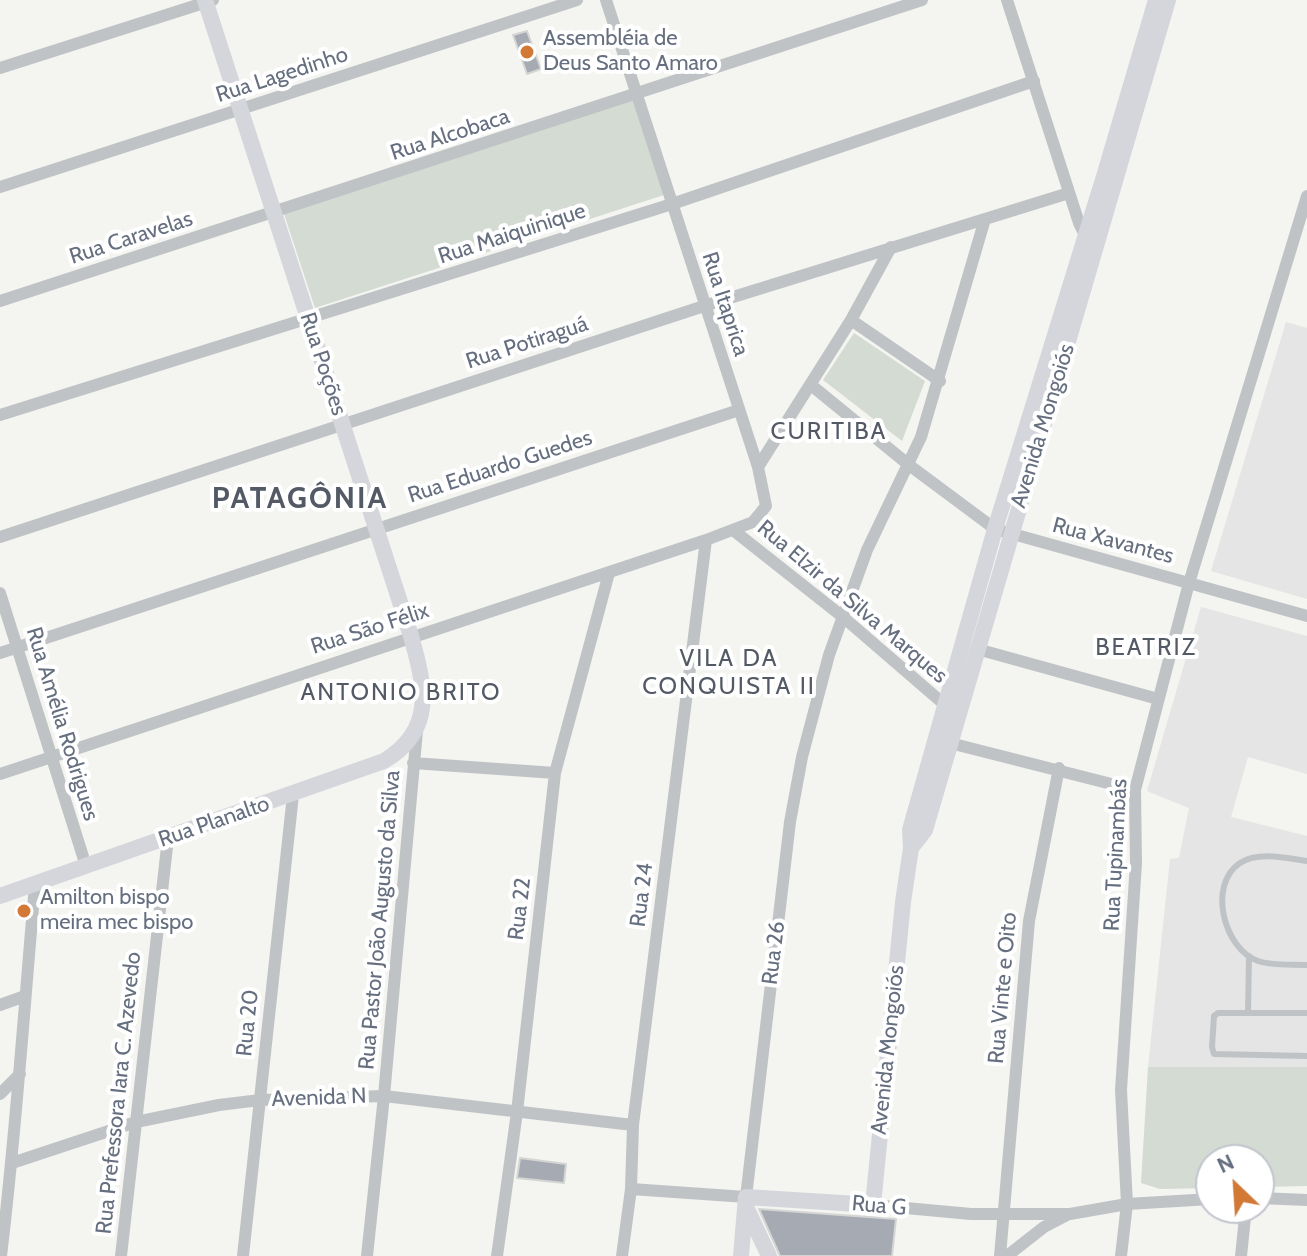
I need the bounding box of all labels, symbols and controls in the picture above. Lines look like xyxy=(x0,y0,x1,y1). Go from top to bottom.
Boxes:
place label: Assembléia de Deus Santo Amaro xyxy=(543,26,718,78)
street label: Rua Lagedinho xyxy=(213,41,351,109)
marker: Assembléia de Deus Santo Amaro xyxy=(518,43,536,61)
street label: Rua Alcobaca xyxy=(387,103,513,167)
street label: Rua Maiquinique xyxy=(435,198,589,270)
street label: Rua Caravelas xyxy=(66,206,196,270)
street label: Rua Itaprica xyxy=(696,249,754,359)
street label: Rua Poções xyxy=(294,309,352,419)
street label: Rua Potiraguá xyxy=(463,311,591,375)
street label: Avenida Mongoiós xyxy=(1005,341,1081,511)
district label: CURITIBA xyxy=(771,418,887,446)
street label: Rua Eduardo Guedes xyxy=(405,425,595,509)
district label: PATAGÔNIA xyxy=(212,481,388,517)
street label: Rua Xavantes xyxy=(1050,512,1176,570)
street label: Rua Elzir da Silva Marques xyxy=(752,515,952,689)
street label: Rua São Félix xyxy=(308,598,432,660)
street label: Rua Amélia Rodrigues xyxy=(20,624,104,824)
district label: BEATRIZ xyxy=(1095,634,1197,662)
district label: VILA DA CONQUISTA II xyxy=(642,645,816,701)
district label: ANTONIO BRITO xyxy=(301,679,501,707)
street label: Rua Pastor João Augusto da Silva xyxy=(354,769,406,1071)
street label: Rua Tupinambás xyxy=(1099,778,1133,932)
street label: Rua Planalto xyxy=(155,791,273,853)
street label: Rua 24 xyxy=(625,861,659,929)
street label: Rua 22 xyxy=(503,876,537,942)
place label: Amilton bispo meira mec bispo xyxy=(40,885,193,936)
marker: Amilton bispo meira mec bispo xyxy=(15,902,33,920)
street label: Rua Vinte e Oito xyxy=(983,911,1023,1065)
street label: Rua 26 xyxy=(757,920,791,986)
street label: Rua Prefessora Iara C. Azevedo xyxy=(91,951,147,1235)
street label: Avenida Mongoiós xyxy=(866,964,910,1136)
street label: Rua 20 xyxy=(231,988,265,1058)
street label: Avenida N xyxy=(271,1083,367,1113)
north arrow xyxy=(1195,1144,1275,1224)
text: N xyxy=(1213,1148,1238,1179)
street label: Rua G xyxy=(851,1190,907,1222)

